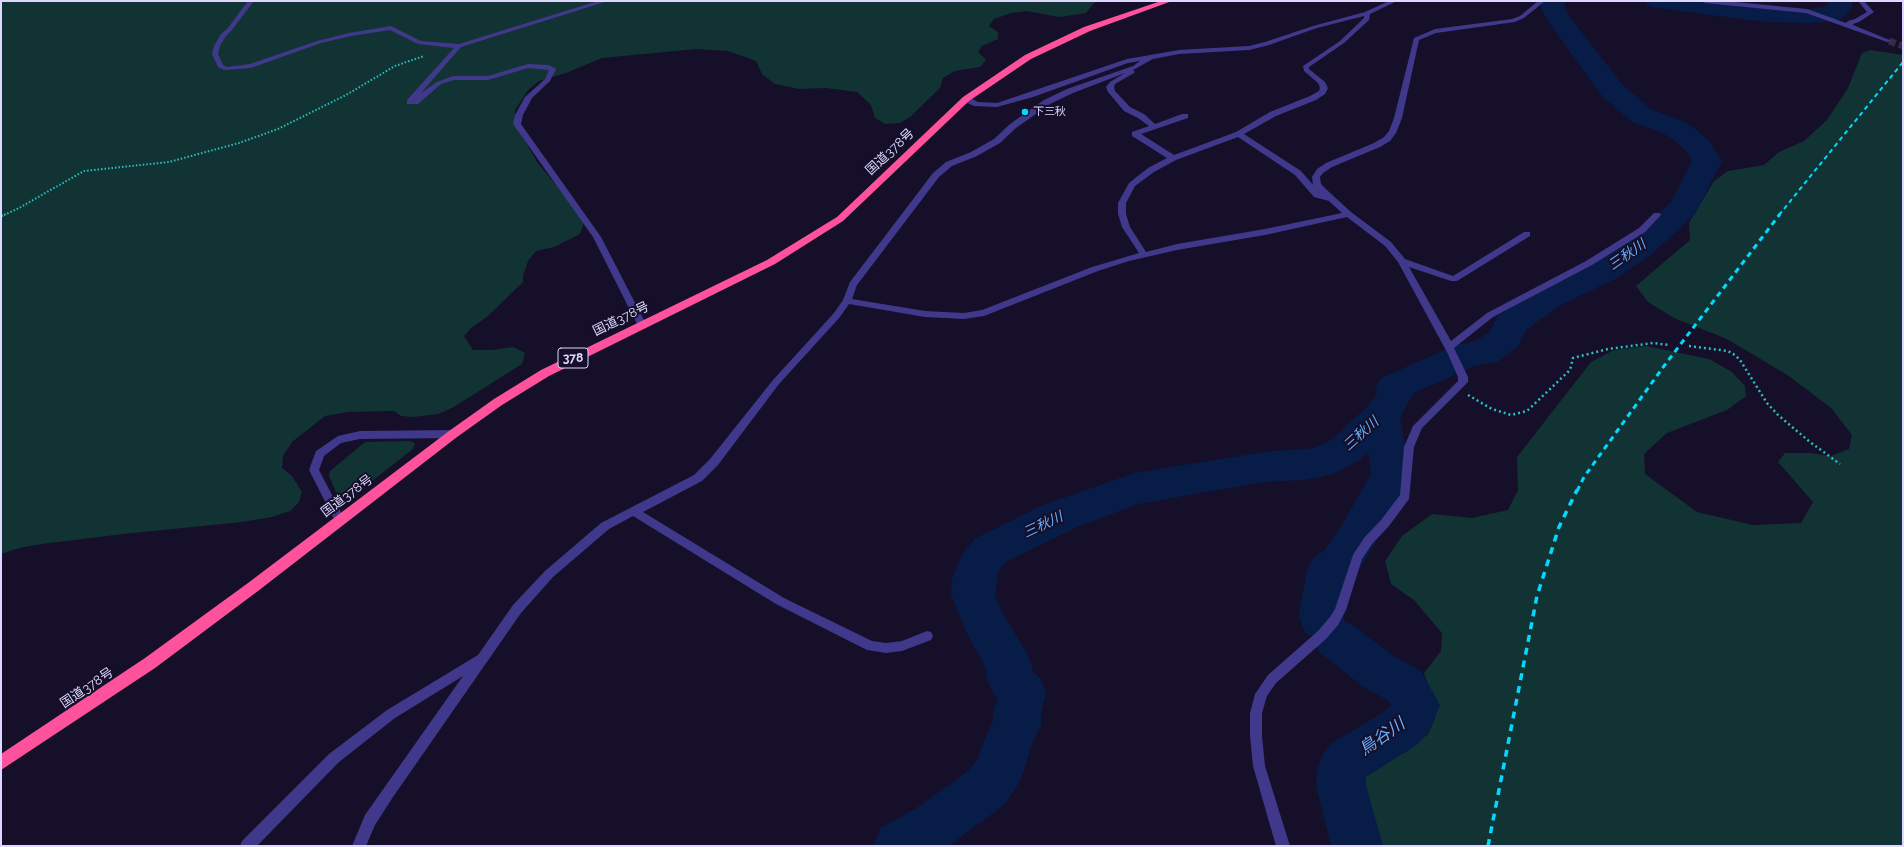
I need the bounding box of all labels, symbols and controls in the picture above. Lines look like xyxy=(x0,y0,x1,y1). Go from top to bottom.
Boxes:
place label: 下三秋 xyxy=(1033,105,1066,119)
marker: 下三秋 xyxy=(1020,107,1030,117)
street label: 国道378号 xyxy=(863,126,917,178)
water label: 三秋川 xyxy=(1605,236,1649,274)
street label: 国道378号 xyxy=(590,299,652,339)
road number: 378 xyxy=(558,348,588,368)
water label: 三秋川 xyxy=(1340,414,1382,454)
street label: 国道378号 xyxy=(318,472,376,520)
water label: 三秋川 xyxy=(1020,509,1066,541)
street label: 国道378号 xyxy=(58,665,116,711)
water label: 鳥谷川 xyxy=(1355,714,1409,760)

